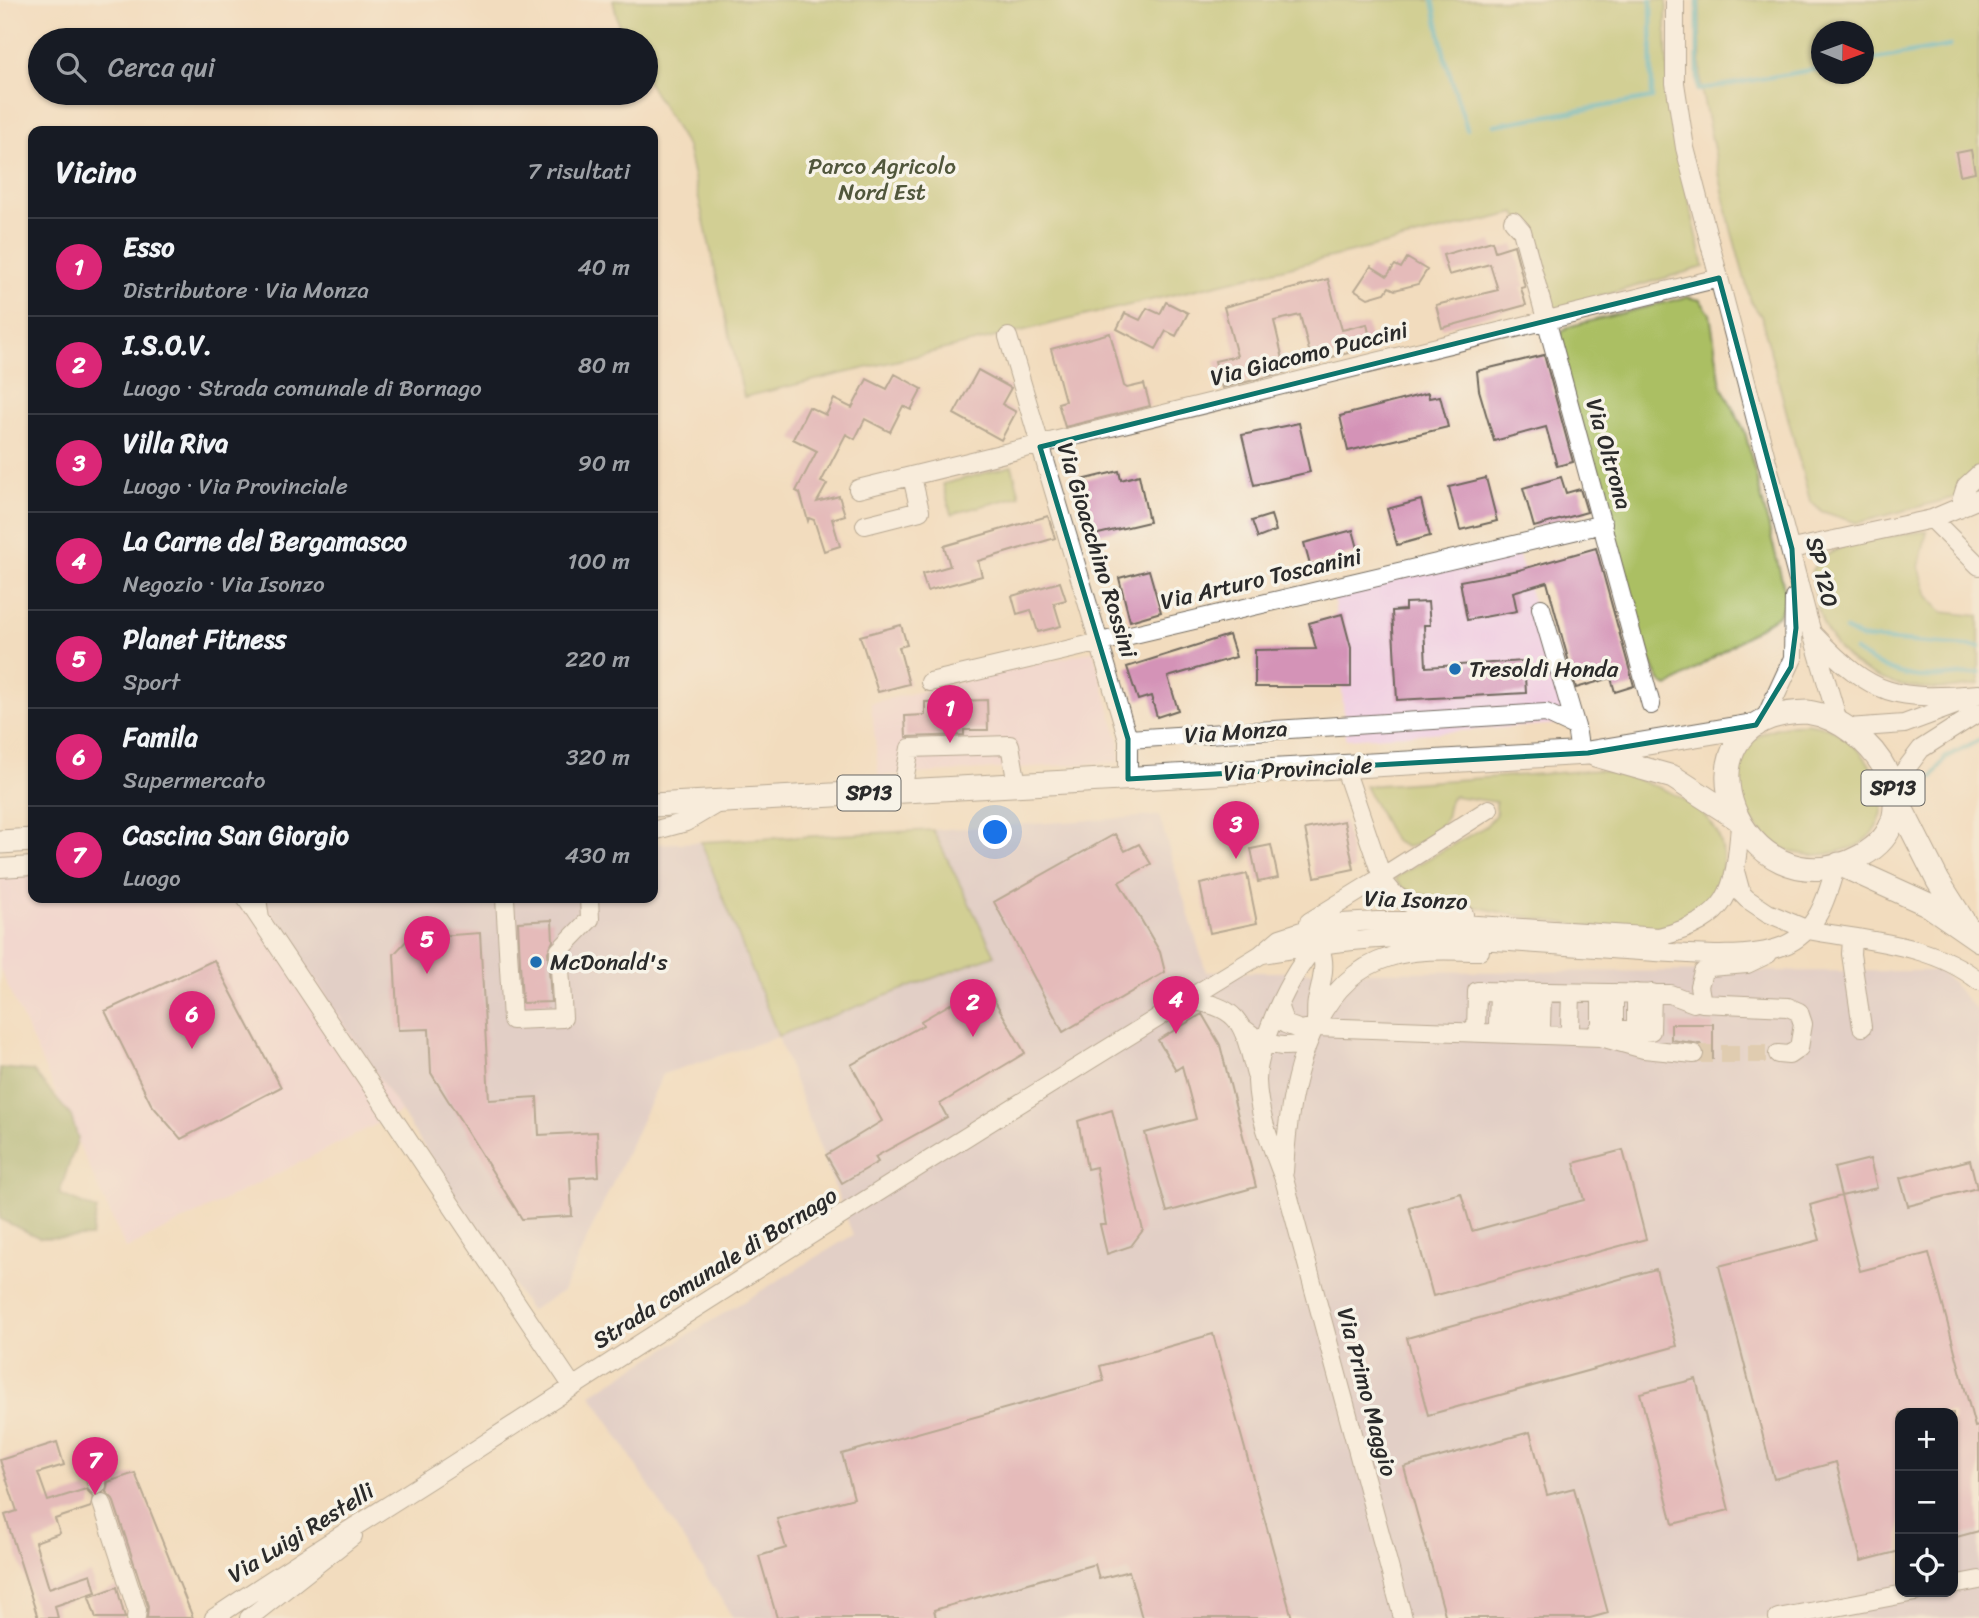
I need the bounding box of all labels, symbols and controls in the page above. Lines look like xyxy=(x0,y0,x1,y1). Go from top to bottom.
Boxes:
north arrow xyxy=(1811,21,1874,84)
search box xyxy=(28,28,658,105)
text: Cerca qui xyxy=(108,44,215,90)
icon: search xyxy=(52,48,90,86)
text: Vicino xyxy=(56,145,136,199)
park label: Parco Agricolo Nord Est xyxy=(808,146,956,213)
text: 7 risultati xyxy=(528,151,630,192)
text: Esso xyxy=(123,224,175,270)
text: 1 xyxy=(74,247,84,288)
text: 40 m xyxy=(577,247,630,288)
text: Distributore · Via Monza xyxy=(123,270,369,311)
street label: Via Giacomo Puccini xyxy=(1206,309,1413,398)
text: I.S.O.V. xyxy=(123,322,212,368)
text: 2 xyxy=(72,345,86,386)
text: 80 m xyxy=(578,345,630,386)
text: Luogo · Strada comunale di Bornago xyxy=(123,368,482,409)
street label: Via Oltrona xyxy=(1574,394,1644,514)
text: Villa Riva xyxy=(123,420,228,466)
street label: Via Gioacchino Rossini xyxy=(1045,437,1149,664)
text: 3 xyxy=(73,443,85,484)
text: 90 m xyxy=(578,443,630,484)
text: Luogo · Via Provinciale xyxy=(123,466,348,507)
text: La Carne del Bergamasco xyxy=(123,518,407,564)
street label: SP 120 xyxy=(1793,532,1851,612)
street label: Via Arturo Toscanini xyxy=(1156,536,1366,622)
text: 4 xyxy=(72,541,86,582)
text: 100 m xyxy=(567,541,630,582)
text: Negozio · Via Isonzo xyxy=(123,564,325,605)
text: Planet Fitness xyxy=(123,616,287,662)
text: 5 xyxy=(72,639,86,680)
text: 220 m xyxy=(565,639,630,680)
place label: Tresoldi Honda xyxy=(1469,649,1619,690)
marker: Tresoldi Honda xyxy=(1447,661,1463,677)
text: Sport xyxy=(123,662,180,703)
pin: 1 xyxy=(927,685,973,743)
street label: Via Monza xyxy=(1183,708,1289,756)
text: Famila xyxy=(123,714,198,760)
text: 6 xyxy=(72,737,86,778)
text: 320 m xyxy=(566,737,630,778)
street label: Via Provinciale xyxy=(1222,745,1374,793)
text: Supermercato xyxy=(123,760,265,801)
road number: SP13 xyxy=(1862,770,1924,806)
road number: SP13 xyxy=(838,776,900,810)
pin: 3 xyxy=(1213,801,1259,859)
text: Cascina San Giorgio xyxy=(123,812,349,858)
your location xyxy=(978,815,1012,849)
text: 7 xyxy=(72,835,86,876)
text: 430 m xyxy=(565,835,630,876)
text: Luogo xyxy=(123,858,181,899)
street label: Via Isonzo xyxy=(1364,878,1469,922)
pin: 5 xyxy=(404,916,450,974)
place label: McDonald's xyxy=(550,942,668,983)
marker: McDonald's xyxy=(528,954,544,970)
pin: 4 xyxy=(1153,976,1199,1034)
pin: 2 xyxy=(950,979,996,1037)
pin: 6 xyxy=(169,991,215,1049)
street label: Strada comunale di Bornago xyxy=(584,1175,846,1360)
street label: Via Primo Maggio xyxy=(1325,1303,1409,1481)
map controls xyxy=(1895,1408,1958,1597)
button: + xyxy=(1895,1408,1958,1471)
pin: 7 xyxy=(72,1437,118,1495)
street label: Via Luigi Restelli xyxy=(219,1471,383,1595)
button: − xyxy=(1895,1471,1958,1534)
button: locate xyxy=(1895,1534,1958,1597)

